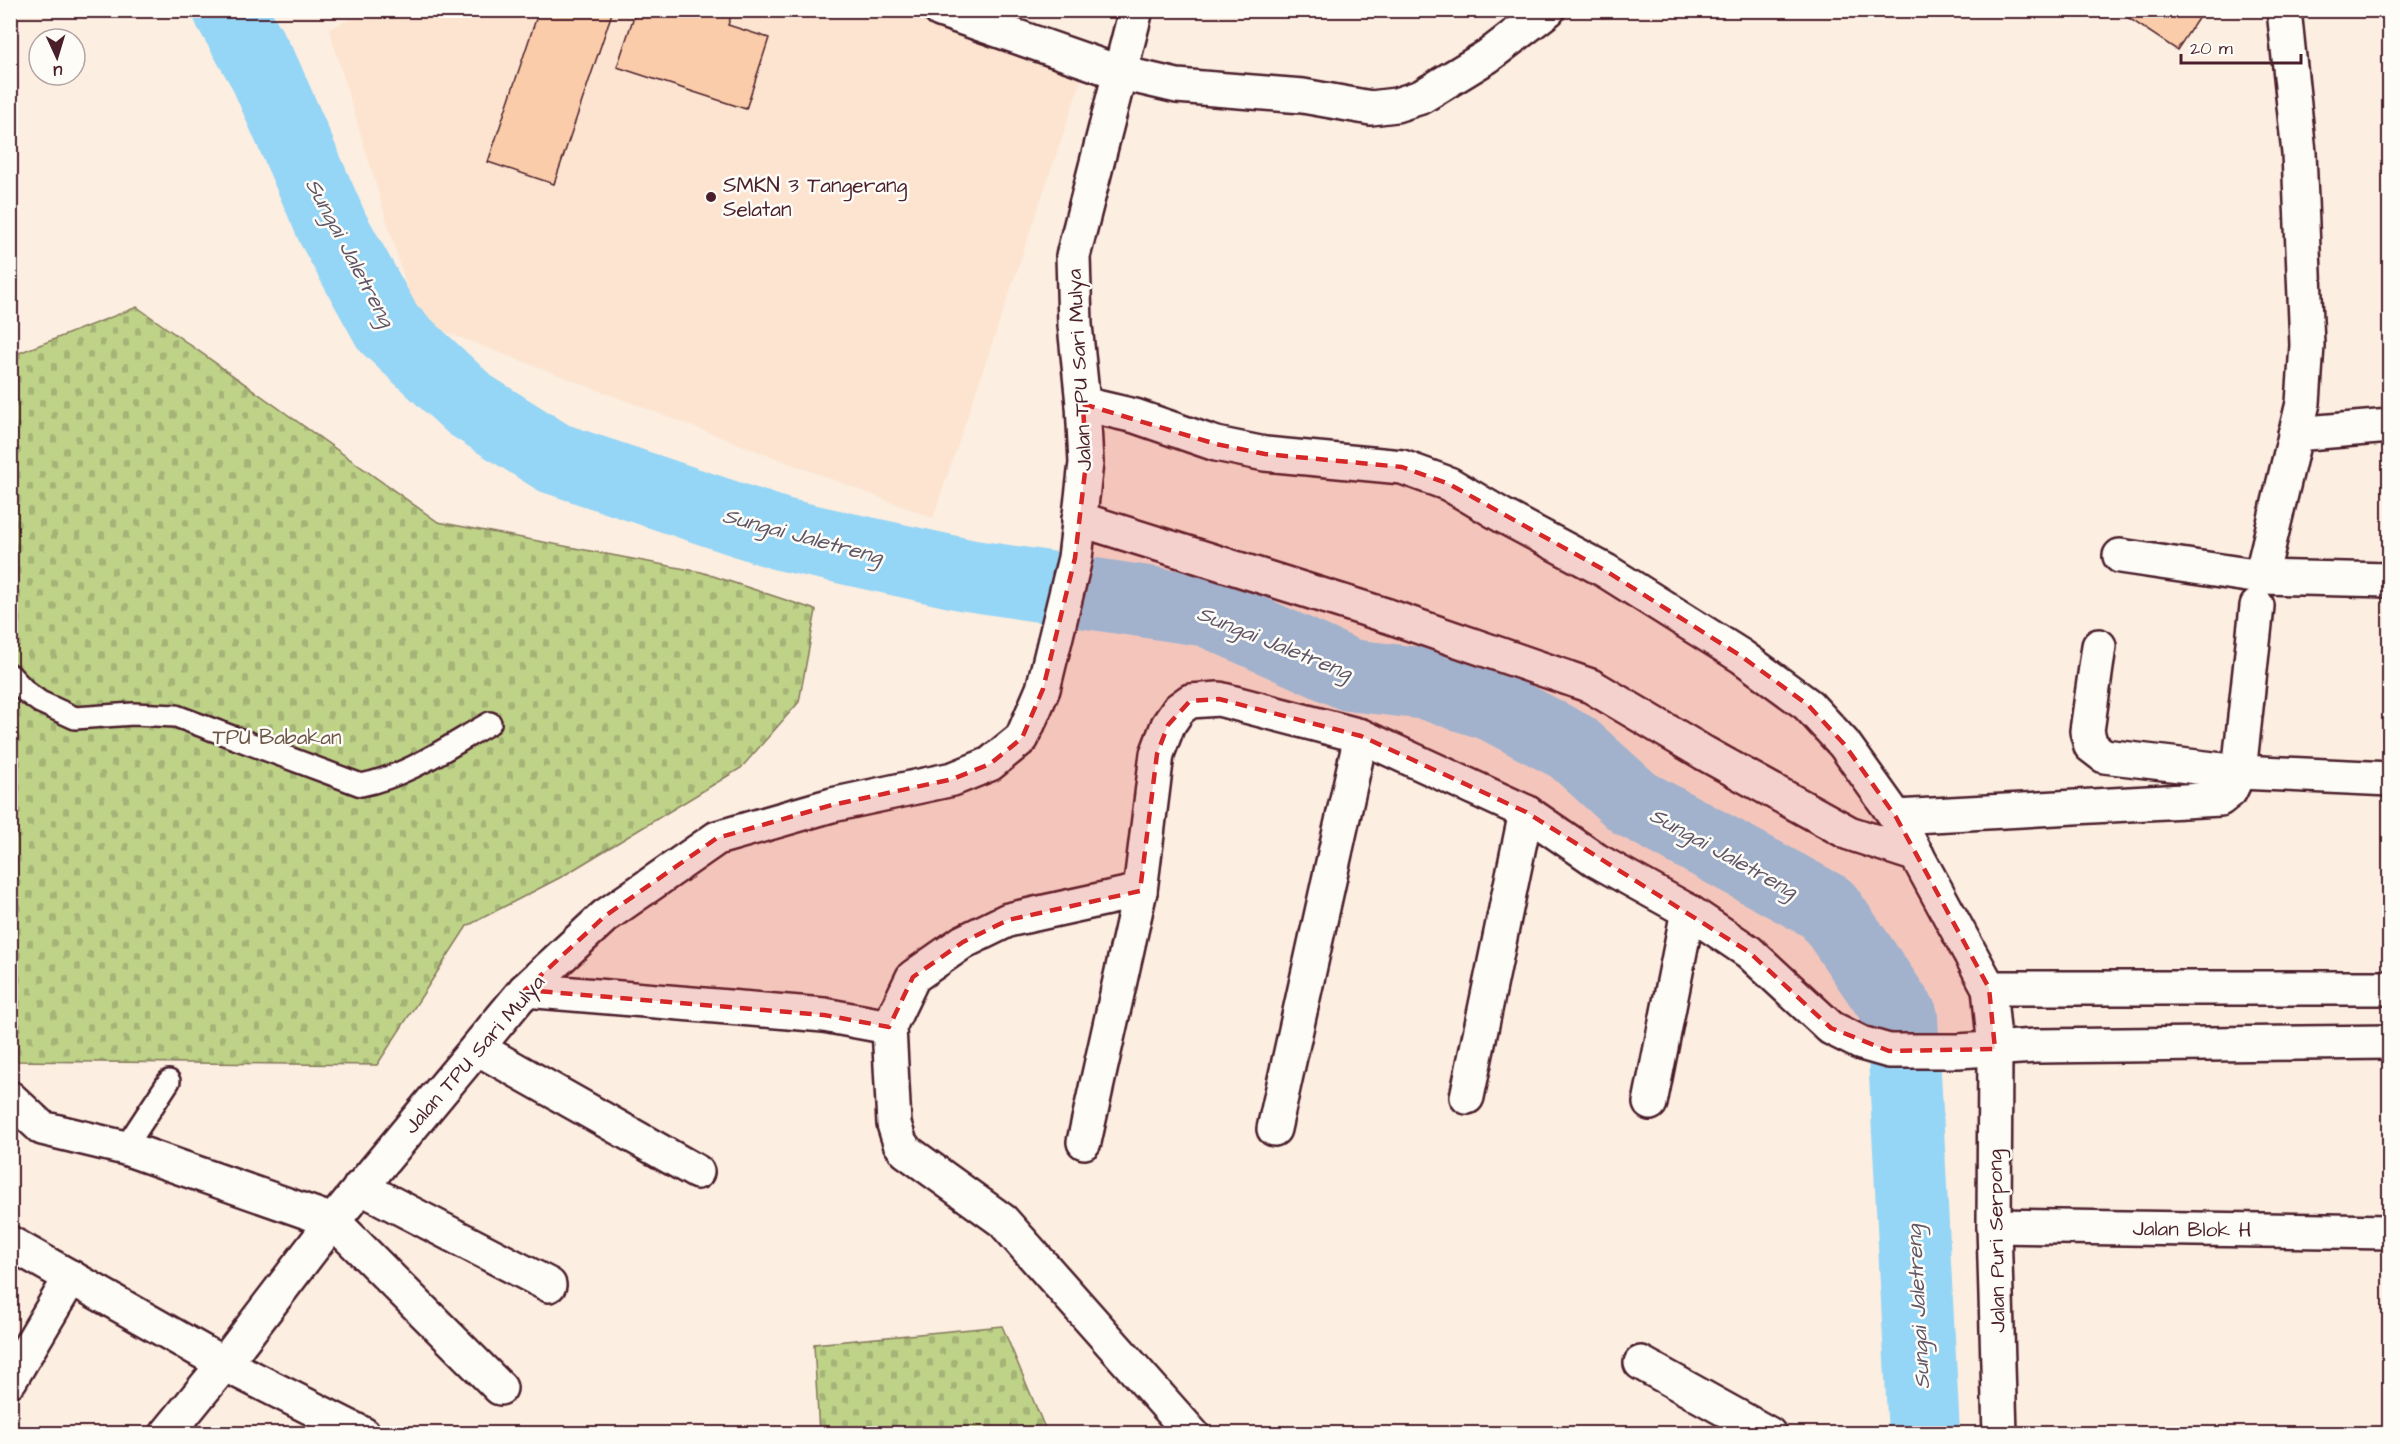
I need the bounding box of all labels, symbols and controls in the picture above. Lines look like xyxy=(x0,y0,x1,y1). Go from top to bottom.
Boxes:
north arrow xyxy=(27,27,87,87)
scale bar xyxy=(2181,27,2301,65)
text: 20 m xyxy=(2190,36,2233,61)
text: U xyxy=(53,60,63,82)
place label: SMKN 3 Tangerang Selatan xyxy=(723,171,907,224)
water label: Sungai Jaletreng xyxy=(297,173,403,335)
marker: SMKN 3 Tangerang Selatan xyxy=(704,190,718,204)
street label: Jalan TPU Sari Mulya xyxy=(1060,268,1101,472)
water label: Sungai Jaletreng xyxy=(719,500,888,574)
water label: Sungai Jaletreng xyxy=(1192,598,1358,690)
park label: TPU Babakan xyxy=(213,723,341,752)
water label: Sungai Jaletreng xyxy=(1643,800,1804,908)
street label: Jalan TPU Sari Mulya xyxy=(397,968,553,1141)
street label: Jalan Puri Serpong xyxy=(1980,1149,2015,1333)
street label: Jalan Blok H xyxy=(2132,1214,2252,1245)
water label: Sungai Jaletreng xyxy=(1899,1222,1939,1390)

